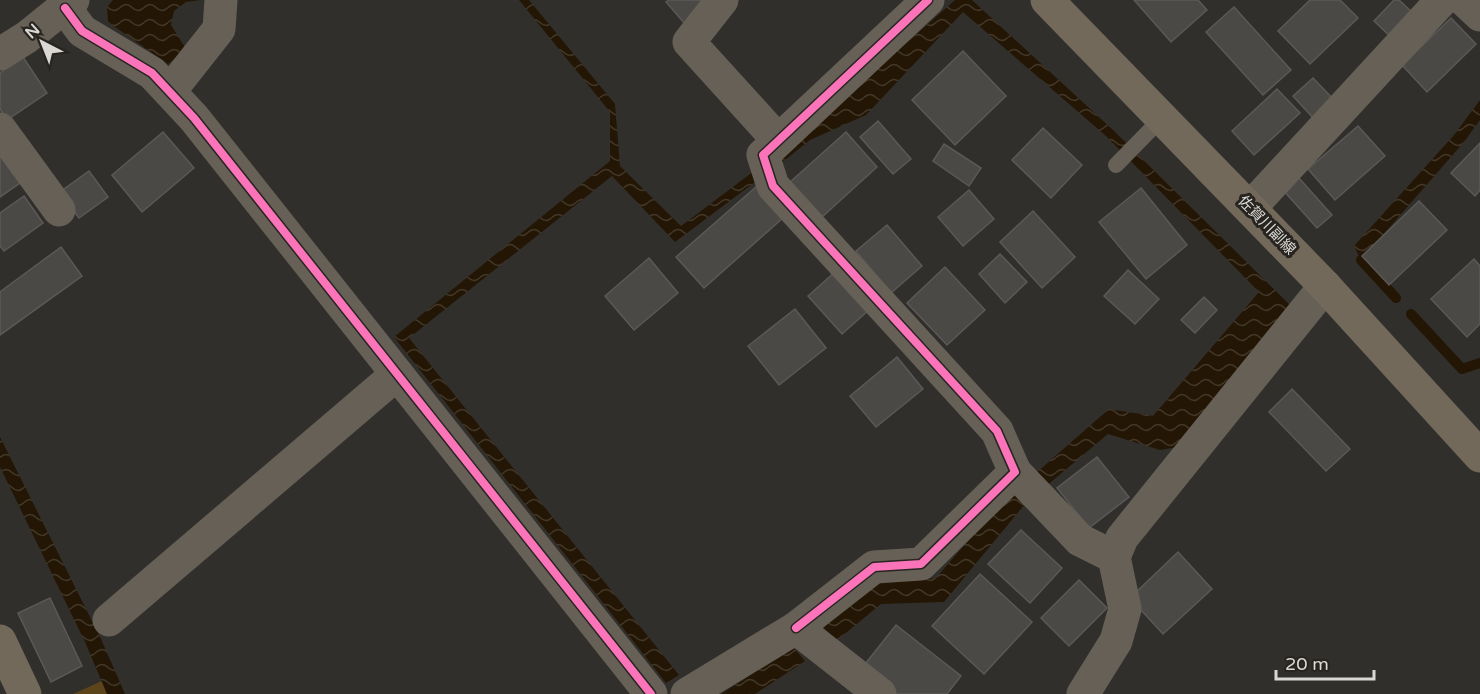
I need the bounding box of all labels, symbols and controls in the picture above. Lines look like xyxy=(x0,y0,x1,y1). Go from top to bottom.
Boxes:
north arrow xyxy=(12,12,72,72)
text: N xyxy=(21,20,44,43)
street label: 佐賀川副線 xyxy=(1234,192,1300,258)
scale bar xyxy=(1276,643,1374,681)
text: 20 m xyxy=(1285,653,1329,675)

